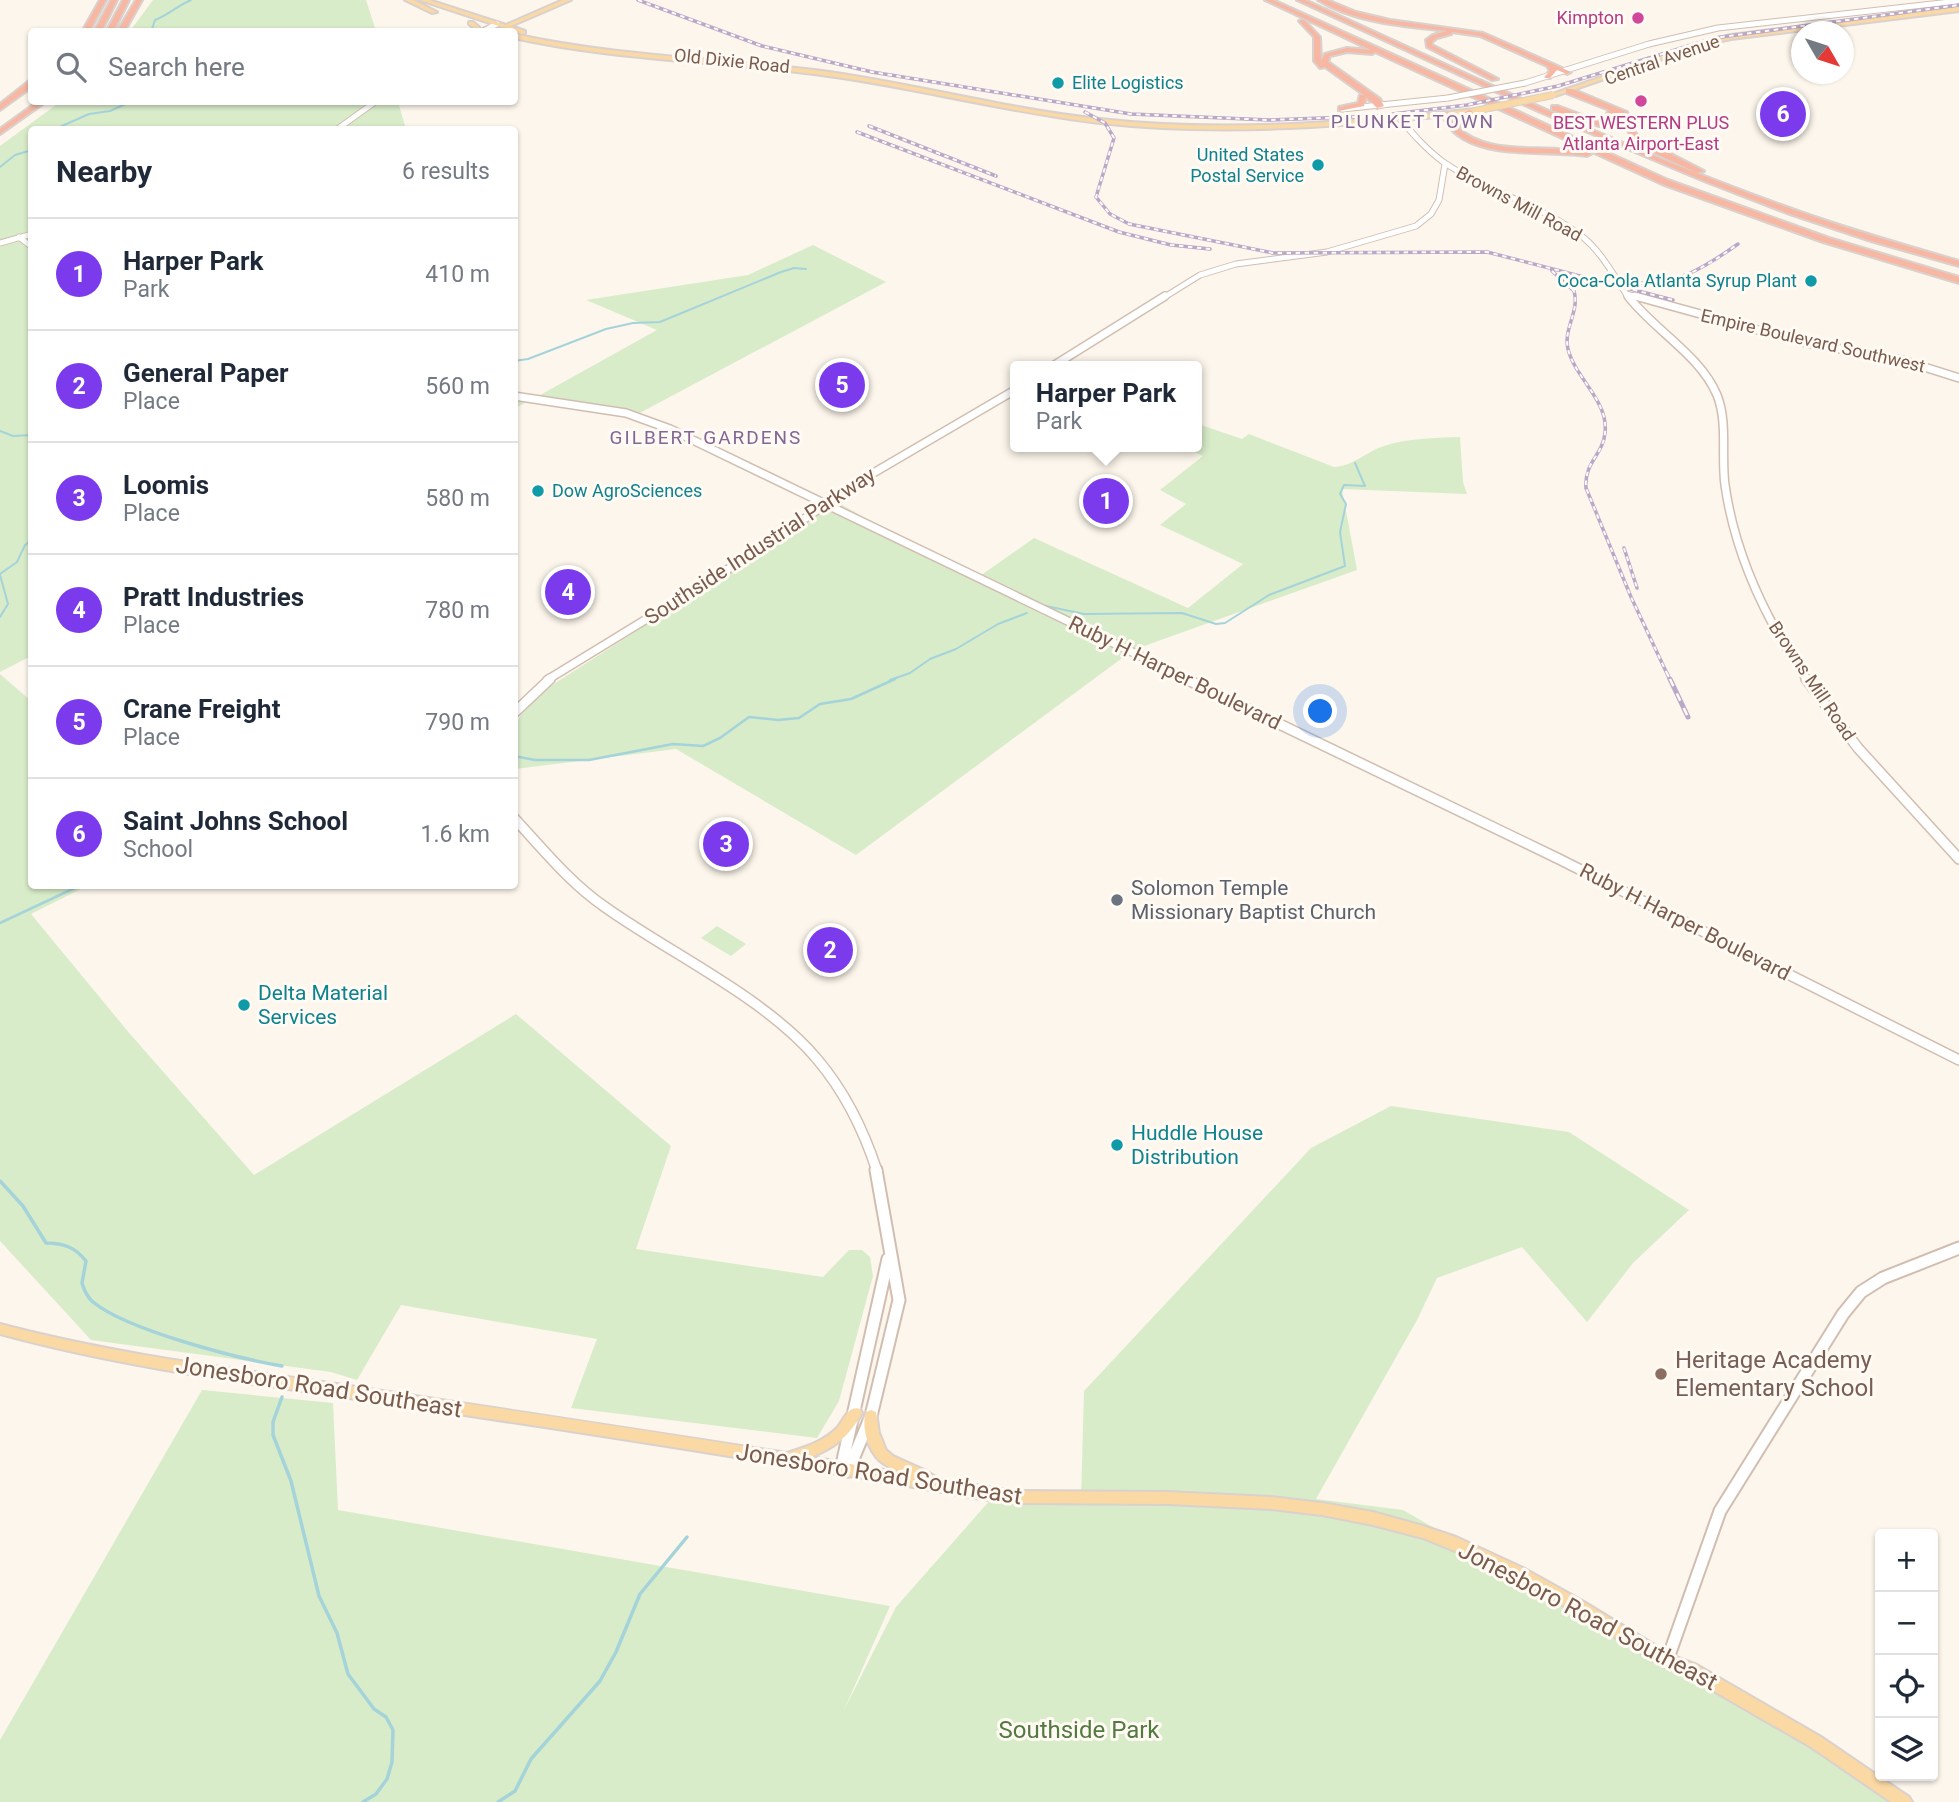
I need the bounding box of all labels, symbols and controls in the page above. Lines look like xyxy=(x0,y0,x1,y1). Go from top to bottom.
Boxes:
place label: Kimpton xyxy=(1557,7,1624,28)
marker: Kimpton xyxy=(1630,10,1646,26)
north arrow xyxy=(1791,21,1854,84)
search box xyxy=(28,28,518,105)
street label: Central Avenue xyxy=(1602,30,1722,89)
street label: Old Dixie Road xyxy=(673,44,791,77)
icon: search xyxy=(52,48,90,86)
text: Search here xyxy=(108,52,245,82)
place label: Elite Logistics xyxy=(1072,72,1184,93)
marker: Elite Logistics xyxy=(1050,75,1066,91)
pin: 6 xyxy=(1760,88,1806,140)
marker: BEST WESTERN PLUS Atlanta Airport-East xyxy=(1633,93,1649,109)
district label: PLUNKET TOWN xyxy=(1331,110,1495,133)
place label: BEST WESTERN PLUS Atlanta Airport-East xyxy=(1553,112,1729,154)
place label: United States Postal Service xyxy=(1190,144,1304,186)
text: Nearby xyxy=(56,154,152,189)
marker: United States Postal Service xyxy=(1310,157,1326,173)
text: 6 results xyxy=(402,158,490,185)
street label: Browns Mill Road xyxy=(1453,162,1586,246)
text: Harper Park xyxy=(123,246,263,276)
text: 1 xyxy=(72,261,86,288)
text: 410 m xyxy=(425,261,490,288)
place label: Coca-Cola Atlanta Syrup Plant xyxy=(1557,270,1797,291)
marker: Coca-Cola Atlanta Syrup Plant xyxy=(1803,273,1819,289)
text: Park xyxy=(123,276,169,303)
street label: Empire Boulevard Southwest xyxy=(1699,304,1927,377)
text: General Paper xyxy=(123,358,288,388)
pin: 5 xyxy=(819,359,865,411)
popup xyxy=(1010,361,1202,452)
text: 2 xyxy=(72,373,86,400)
text: 560 m xyxy=(425,373,490,400)
text: Harper Park xyxy=(1036,378,1176,408)
text: Place xyxy=(123,388,180,415)
text: Park xyxy=(1036,408,1082,435)
district label: GILBERT GARDENS xyxy=(610,426,802,449)
street label: Southside Industrial Parkway xyxy=(640,462,880,630)
text: Loomis xyxy=(123,470,209,500)
pin: 1 xyxy=(1083,475,1129,527)
place label: Dow AgroSciences xyxy=(552,480,702,501)
marker: Dow AgroSciences xyxy=(530,483,546,499)
text: 3 xyxy=(72,485,86,512)
text: 580 m xyxy=(425,485,490,512)
text: Place xyxy=(123,500,180,527)
pin: 4 xyxy=(545,566,591,618)
text: Pratt Industries xyxy=(123,582,304,612)
text: 4 xyxy=(72,597,86,624)
text: 780 m xyxy=(425,597,490,624)
street label: Ruby H Harper Boulevard xyxy=(1065,611,1285,735)
text: Place xyxy=(123,612,180,639)
street label: Browns Mill Road xyxy=(1765,617,1860,744)
text: Crane Freight xyxy=(123,694,280,724)
your location xyxy=(1303,694,1337,728)
text: 5 xyxy=(72,709,86,736)
text: 790 m xyxy=(425,709,490,736)
text: Place xyxy=(123,724,180,751)
text: Saint Johns School xyxy=(123,806,348,836)
pin: 3 xyxy=(703,818,749,870)
text: 6 xyxy=(72,821,86,848)
text: 1.6 km xyxy=(421,821,490,848)
text: School xyxy=(123,836,193,863)
street label: Ruby H Harper Boulevard xyxy=(1576,858,1794,986)
place label: Solomon Temple Missionary Baptist Church xyxy=(1131,876,1376,924)
marker: Solomon Temple Missionary Baptist Church xyxy=(1109,892,1125,908)
pin: 2 xyxy=(807,924,853,976)
place label: Delta Material Services xyxy=(258,981,388,1029)
marker: Delta Material Services xyxy=(236,997,252,1013)
place label: Huddle House Distribution xyxy=(1131,1121,1263,1169)
marker: Huddle House Distribution xyxy=(1109,1137,1125,1153)
place label: Heritage Academy Elementary School xyxy=(1675,1346,1874,1402)
street label: Jonesboro Road Southeast xyxy=(174,1351,464,1423)
marker: Heritage Academy Elementary School xyxy=(1653,1366,1669,1382)
street label: Jonesboro Road Southeast xyxy=(734,1438,1024,1510)
map controls xyxy=(1875,1529,1938,1781)
button: + xyxy=(1875,1529,1938,1592)
street label: Jonesboro Road Southeast xyxy=(1454,1536,1722,1696)
button: − xyxy=(1875,1592,1938,1655)
button: locate xyxy=(1875,1655,1938,1718)
park label: Southside Park xyxy=(998,1716,1160,1744)
button: layers xyxy=(1875,1718,1938,1781)

